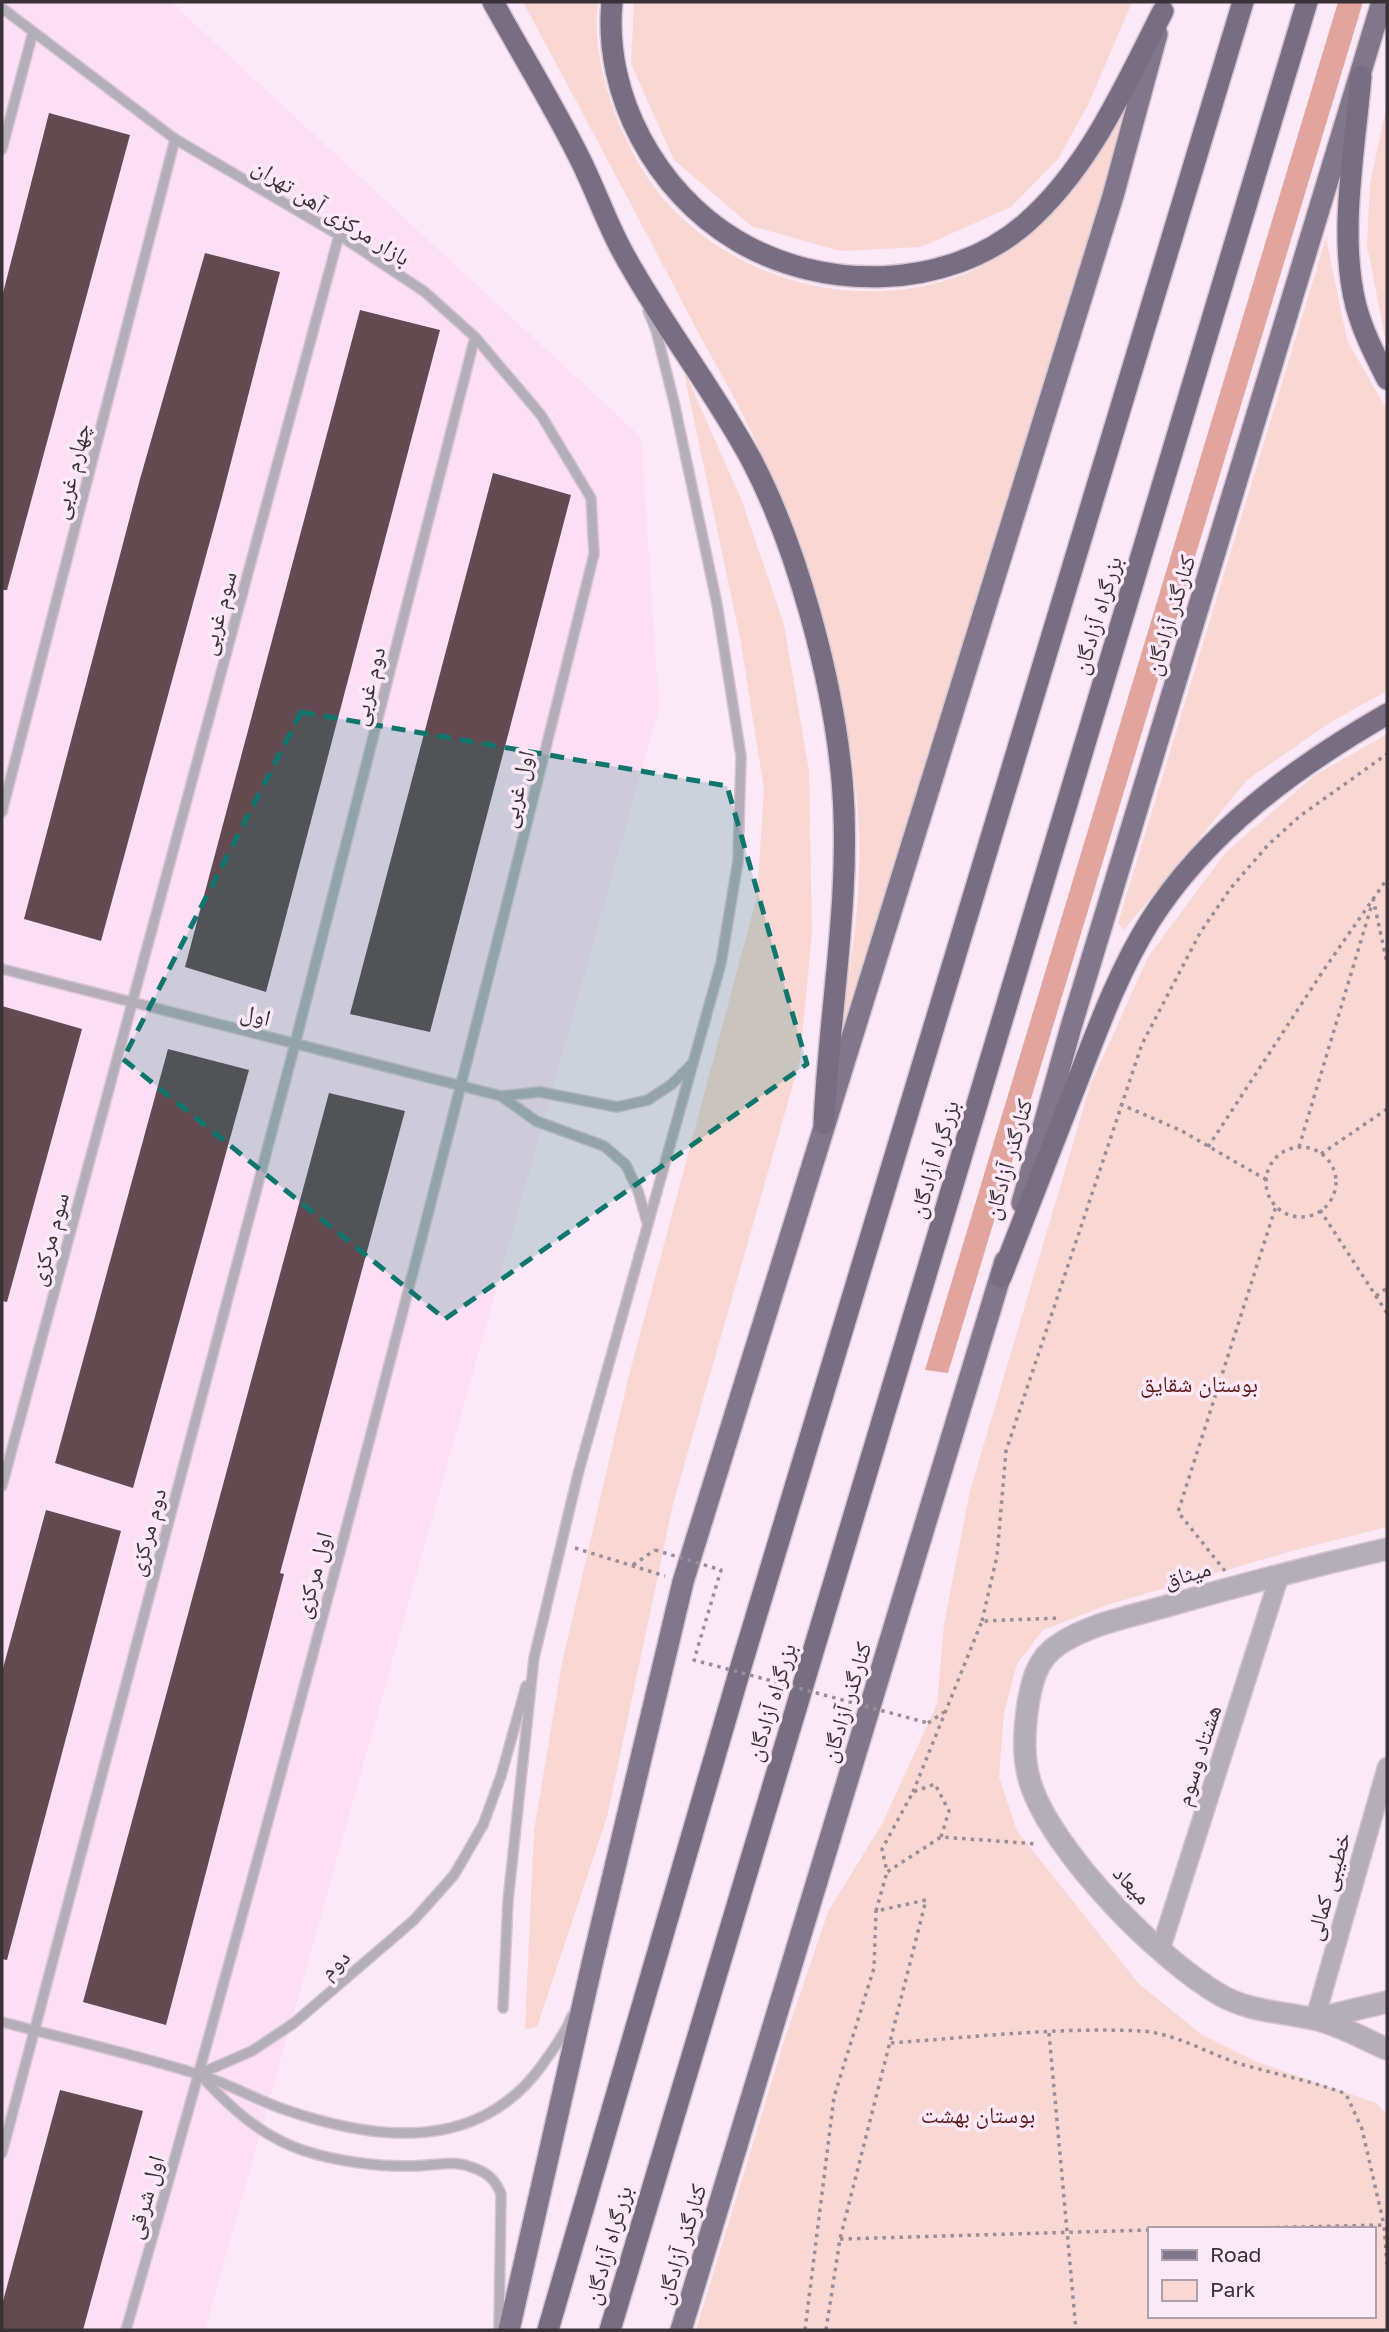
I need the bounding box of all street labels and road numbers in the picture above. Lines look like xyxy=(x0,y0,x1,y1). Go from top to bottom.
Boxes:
street label: بازار مرکزی آهن تهران xyxy=(247,151,416,272)
street label: چهارم غربی xyxy=(45,420,98,523)
street label: کنارگذر آزادگان xyxy=(1137,551,1202,679)
street label: بزرگراه آزادگان xyxy=(1065,553,1128,678)
street label: سوم غربی xyxy=(192,568,245,659)
street label: دوم غربی xyxy=(344,644,393,729)
street label: اول غربی xyxy=(493,747,540,831)
street label: اول xyxy=(238,997,274,1032)
street label: کنارگذر آزادگان xyxy=(976,1095,1039,1223)
street label: بزرگراه آزادگان xyxy=(902,1097,965,1222)
street label: سوم مرکزی xyxy=(22,1189,77,1290)
street label: دوم مرکزی xyxy=(121,1485,174,1580)
street label: اول مرکزی xyxy=(287,1529,338,1622)
street label: میثاق xyxy=(1160,1553,1214,1594)
street label: کنارگذر آزادگان xyxy=(813,1638,878,1766)
street label: بزرگراه آزادگان xyxy=(739,1640,802,1765)
street label: هشتاد وسوم xyxy=(1168,1701,1229,1810)
street label: خطیبی کمالی xyxy=(1298,1829,1357,1944)
street label: میعاد xyxy=(1108,1858,1158,1910)
street label: دوم xyxy=(313,1942,357,1986)
street label: اول شرقی xyxy=(119,2152,170,2242)
street label: کنارگذر آزادگان xyxy=(648,2180,713,2308)
street label: بزرگراه آزادگان xyxy=(577,2182,638,2308)

